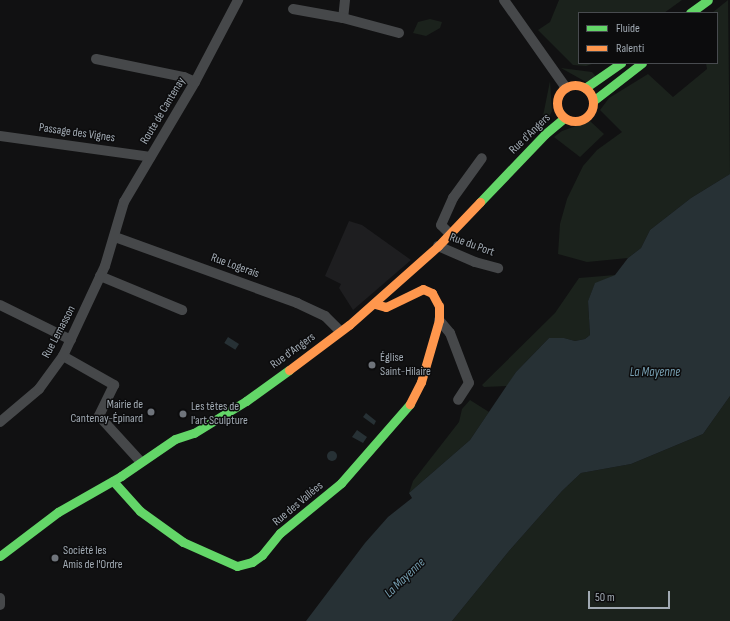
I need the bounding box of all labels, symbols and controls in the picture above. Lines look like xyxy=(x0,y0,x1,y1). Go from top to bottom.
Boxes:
legend xyxy=(578,12,718,64)
text: Fluide xyxy=(616,21,640,36)
text: Ralenti xyxy=(616,41,644,56)
street label: Route de Cantenay xyxy=(137,75,189,147)
street label: Rue d'Angers xyxy=(506,111,554,157)
street label: Passage des Vignes xyxy=(38,121,116,145)
street label: Rue du Port xyxy=(448,230,496,260)
street label: Rue Logerais xyxy=(209,251,261,281)
street label: Rue Lemasson xyxy=(39,303,79,361)
street label: Rue d'Angers xyxy=(268,330,318,372)
place label: Église Saint-Hilaire xyxy=(380,351,431,379)
marker: Église Saint-Hilaire xyxy=(367,360,377,370)
water label: La Mayenne xyxy=(630,364,680,380)
place label: Mairie de Cantenay-Épinard xyxy=(70,398,143,426)
place label: Les têtes de l'art Sculpture xyxy=(191,400,248,428)
marker: Mairie de Cantenay-Épinard xyxy=(146,407,156,417)
marker: Les têtes de l'art Sculpture xyxy=(178,409,188,419)
street label: Rue des Vallées xyxy=(270,479,326,529)
place label: Société les Amis de l'Ordre xyxy=(63,544,123,572)
marker: Société les Amis de l'Ordre xyxy=(50,553,60,563)
water label: La Mayenne xyxy=(381,555,429,601)
scale bar xyxy=(590,583,672,609)
text: 50 m xyxy=(595,590,615,605)

